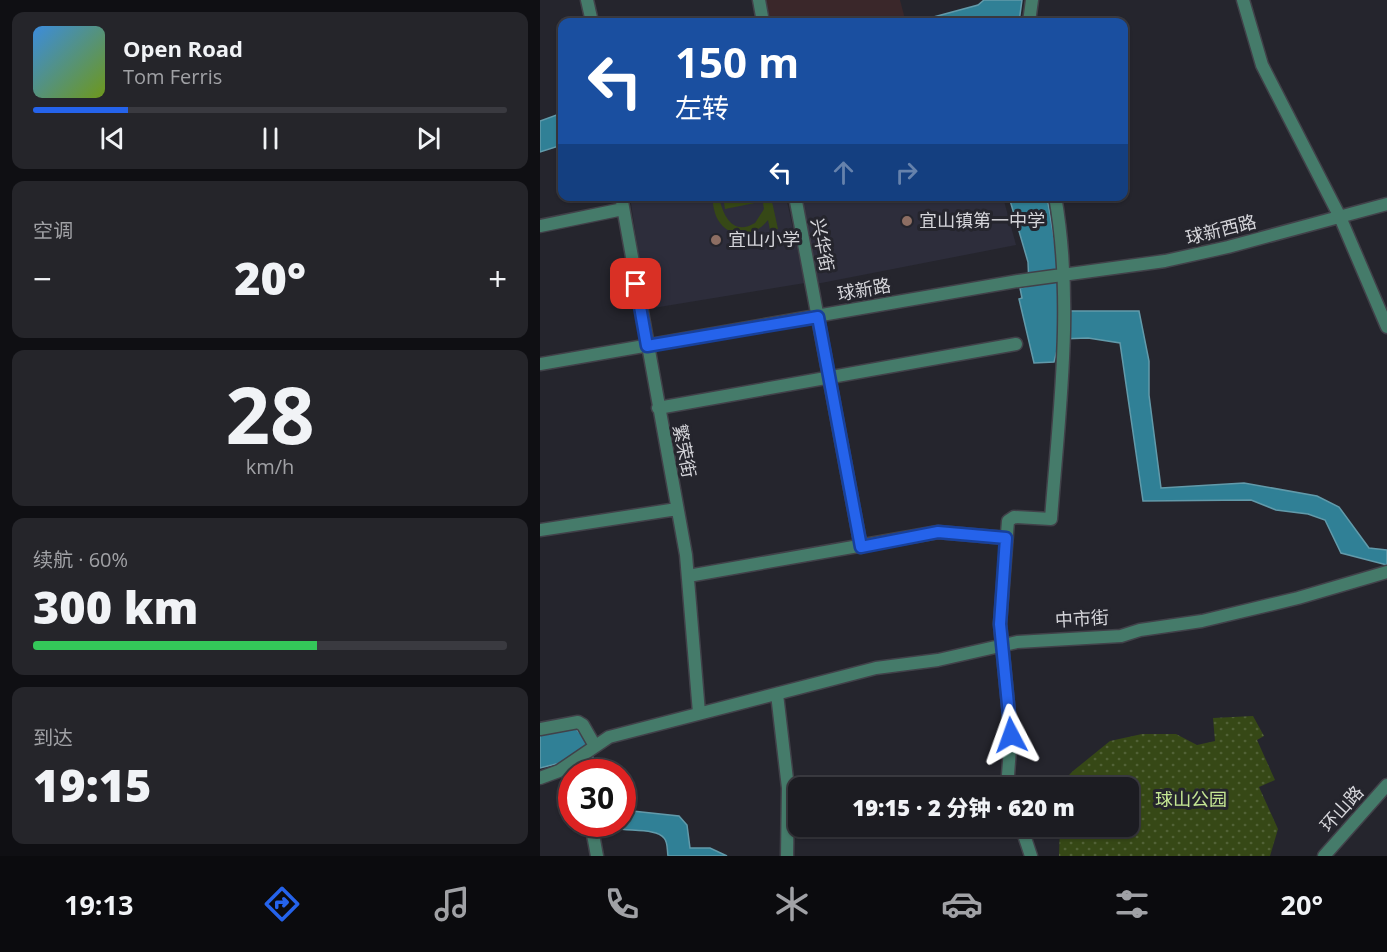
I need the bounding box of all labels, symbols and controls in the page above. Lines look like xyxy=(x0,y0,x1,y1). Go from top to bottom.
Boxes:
text: Open Road xyxy=(123,33,243,63)
text: 150 m xyxy=(675,33,799,90)
icon: left xyxy=(576,42,654,120)
text: Tom Ferris xyxy=(123,63,222,90)
text: 左转 xyxy=(675,89,729,126)
icon: previous xyxy=(96,122,129,155)
icon: pause xyxy=(254,122,287,155)
icon: next xyxy=(412,122,445,155)
icon: left xyxy=(764,156,797,189)
icon: ahead xyxy=(827,156,860,189)
icon: right xyxy=(890,156,923,189)
place label: 宜山镇第一中学 xyxy=(919,208,1045,232)
street label: 球新西路 xyxy=(1183,209,1259,249)
marker: 宜山镇第一中学 xyxy=(900,214,914,228)
street label: 兴华街 xyxy=(806,216,840,274)
text: 空调 xyxy=(33,217,73,244)
place label: 宜山小学 xyxy=(728,227,800,251)
marker: 宜山小学 xyxy=(709,233,723,247)
text: 20° xyxy=(234,247,306,308)
text: − xyxy=(33,256,52,301)
text: + xyxy=(488,256,507,301)
pin xyxy=(610,258,661,309)
icon: arrive xyxy=(619,267,652,300)
street label: 球新路 xyxy=(835,273,892,306)
text: 28 xyxy=(225,361,315,467)
street label: 繁荣街 xyxy=(668,422,702,480)
text: km/h xyxy=(246,453,294,480)
text: 续航 · 60% xyxy=(33,546,128,573)
text: 300 km xyxy=(33,576,198,637)
street label: 中市街 xyxy=(1054,605,1110,631)
position arrow xyxy=(979,703,1043,767)
text: 到达 xyxy=(33,724,73,751)
text: 19:15 xyxy=(33,754,151,815)
speed limit sign: 30 xyxy=(558,759,636,837)
street label: 环山路 xyxy=(1314,780,1368,836)
park label: 球山公园 xyxy=(1155,787,1227,811)
text: 19:15 · 2 分钟 · 620 m xyxy=(852,792,1075,822)
icon: directions xyxy=(261,883,303,925)
icon: music xyxy=(431,883,473,925)
icon: phone xyxy=(601,883,643,925)
icon: climate xyxy=(771,883,813,925)
icon: car xyxy=(941,883,983,925)
icon: filters xyxy=(1111,883,1153,925)
text: 19:13 xyxy=(64,886,133,923)
text: 20° xyxy=(1281,886,1323,923)

